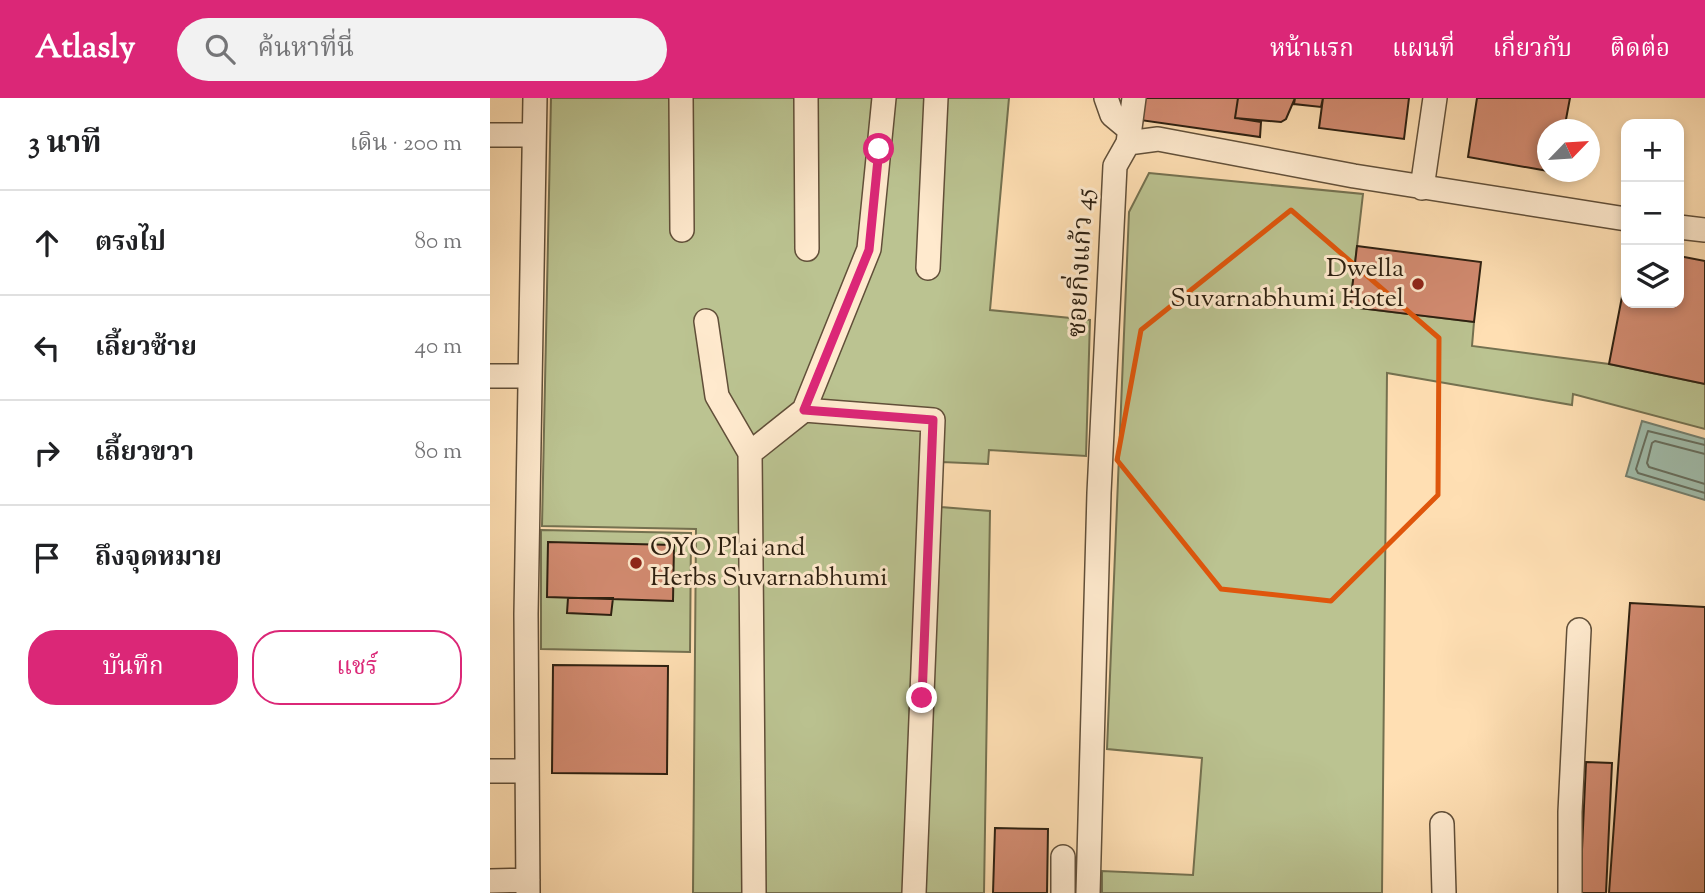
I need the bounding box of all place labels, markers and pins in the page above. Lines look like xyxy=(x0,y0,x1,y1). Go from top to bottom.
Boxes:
place label: Dwella Suvarnabhumi Hotel xyxy=(1170,251,1404,318)
marker: Dwella Suvarnabhumi Hotel xyxy=(1410,276,1426,292)
place label: OYO Plai and Herbs Suvarnabhumi xyxy=(650,530,888,597)
marker: OYO Plai and Herbs Suvarnabhumi xyxy=(628,555,644,571)

